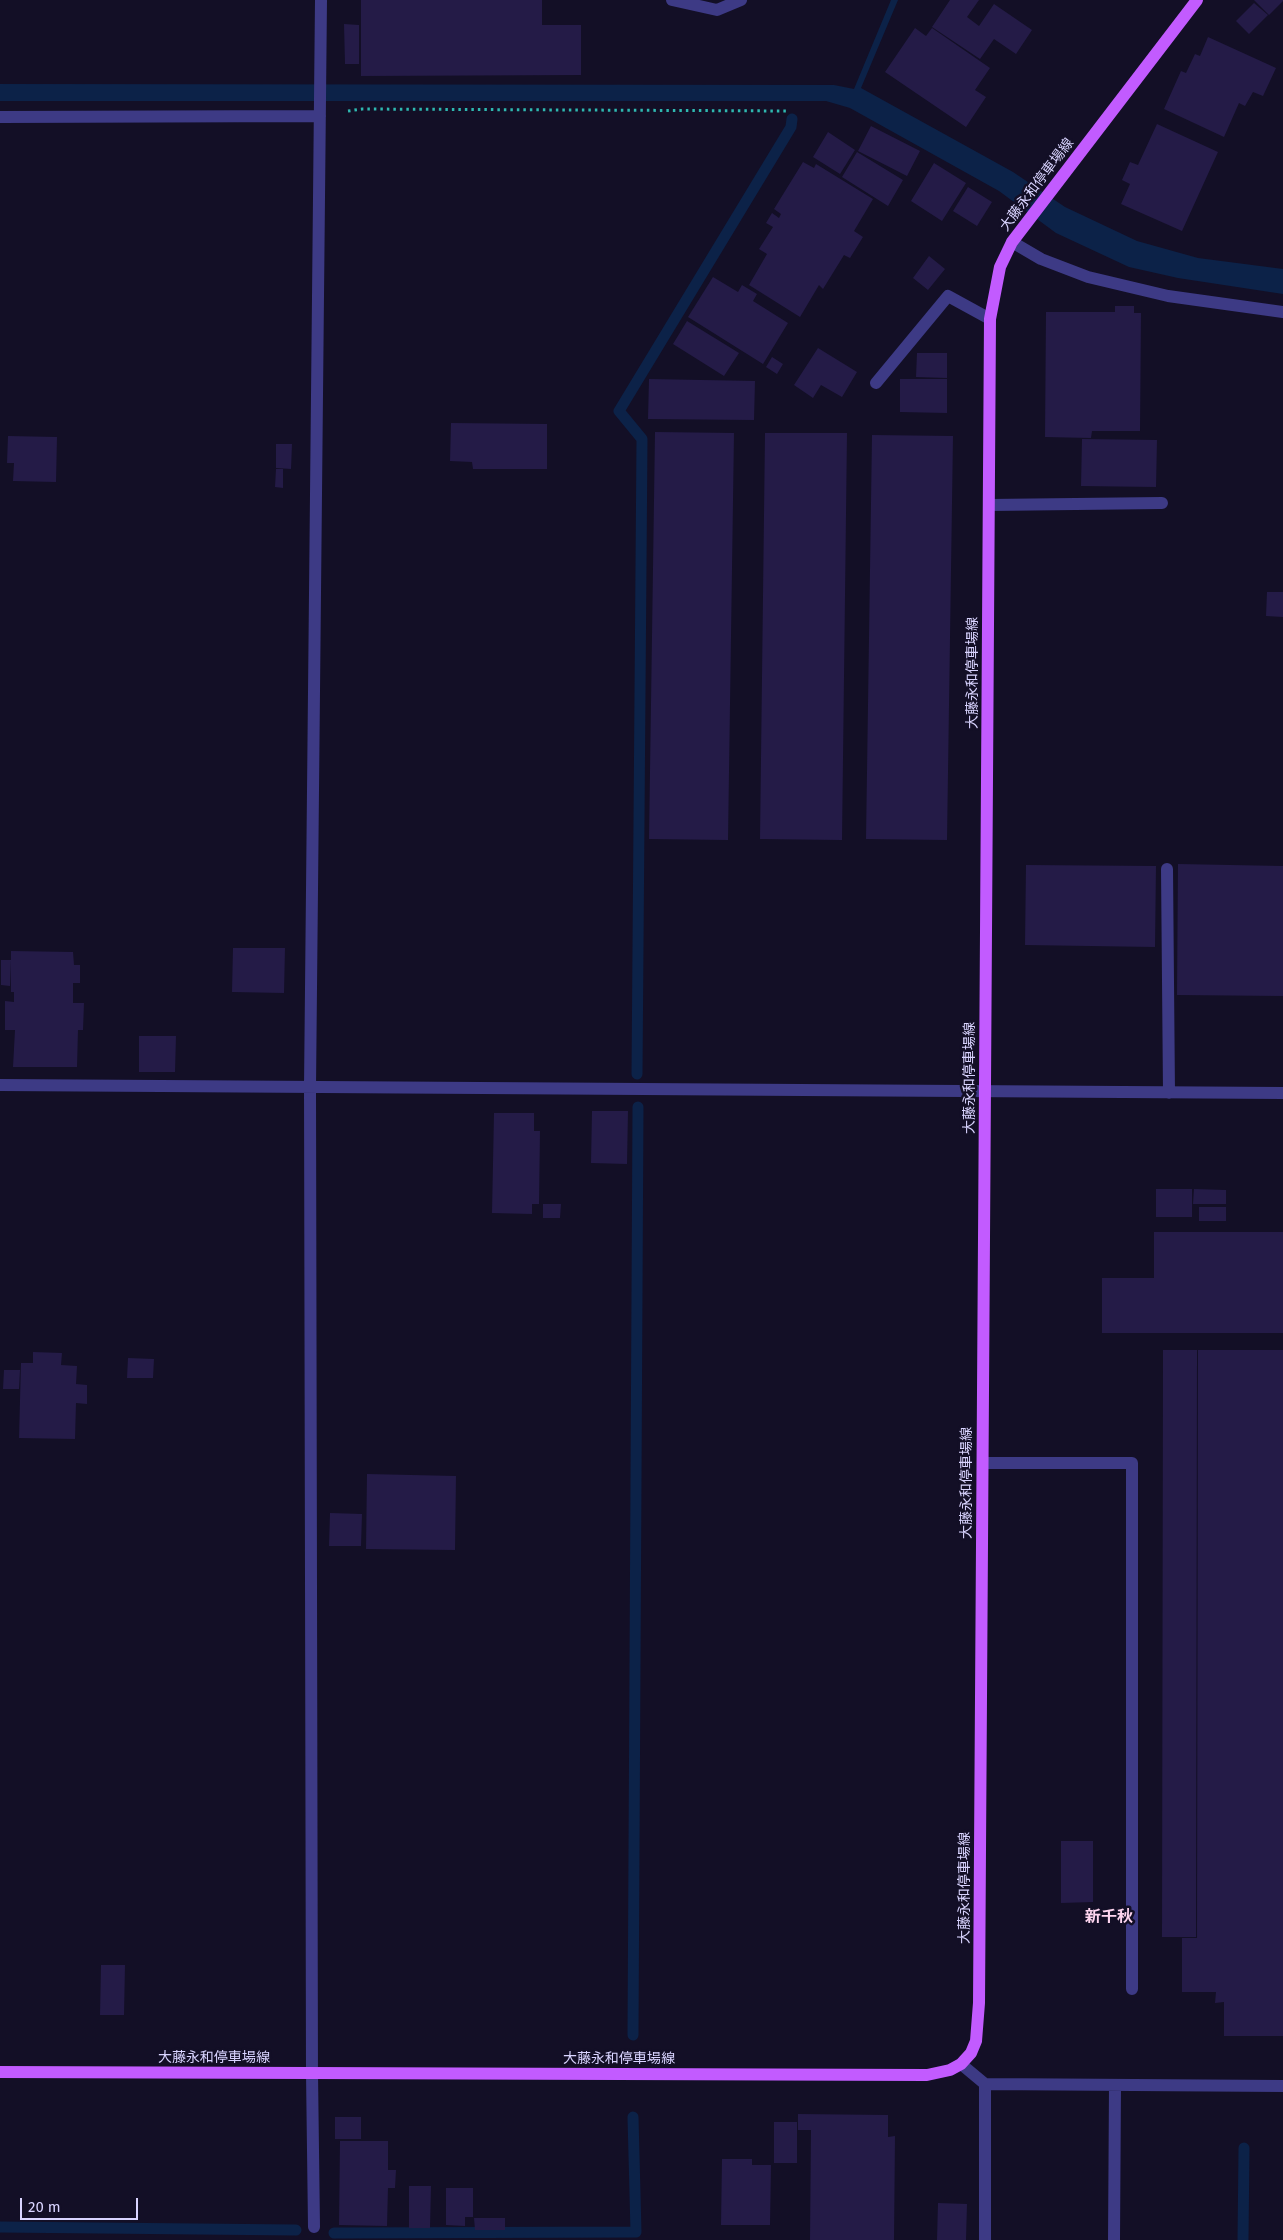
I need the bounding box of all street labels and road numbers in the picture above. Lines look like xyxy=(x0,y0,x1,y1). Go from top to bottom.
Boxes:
street label: 大藤永和停車場線 xyxy=(997,135,1077,235)
street label: 大藤永和停車場線 xyxy=(965,617,981,729)
street label: 大藤永和停車場線 xyxy=(962,1022,978,1134)
street label: 大藤永和停車場線 xyxy=(959,1427,975,1539)
street label: 大藤永和停車場線 xyxy=(957,1832,973,1944)
street label: 大藤永和停車場線 xyxy=(158,2050,270,2066)
street label: 大藤永和停車場線 xyxy=(563,2051,675,2067)

